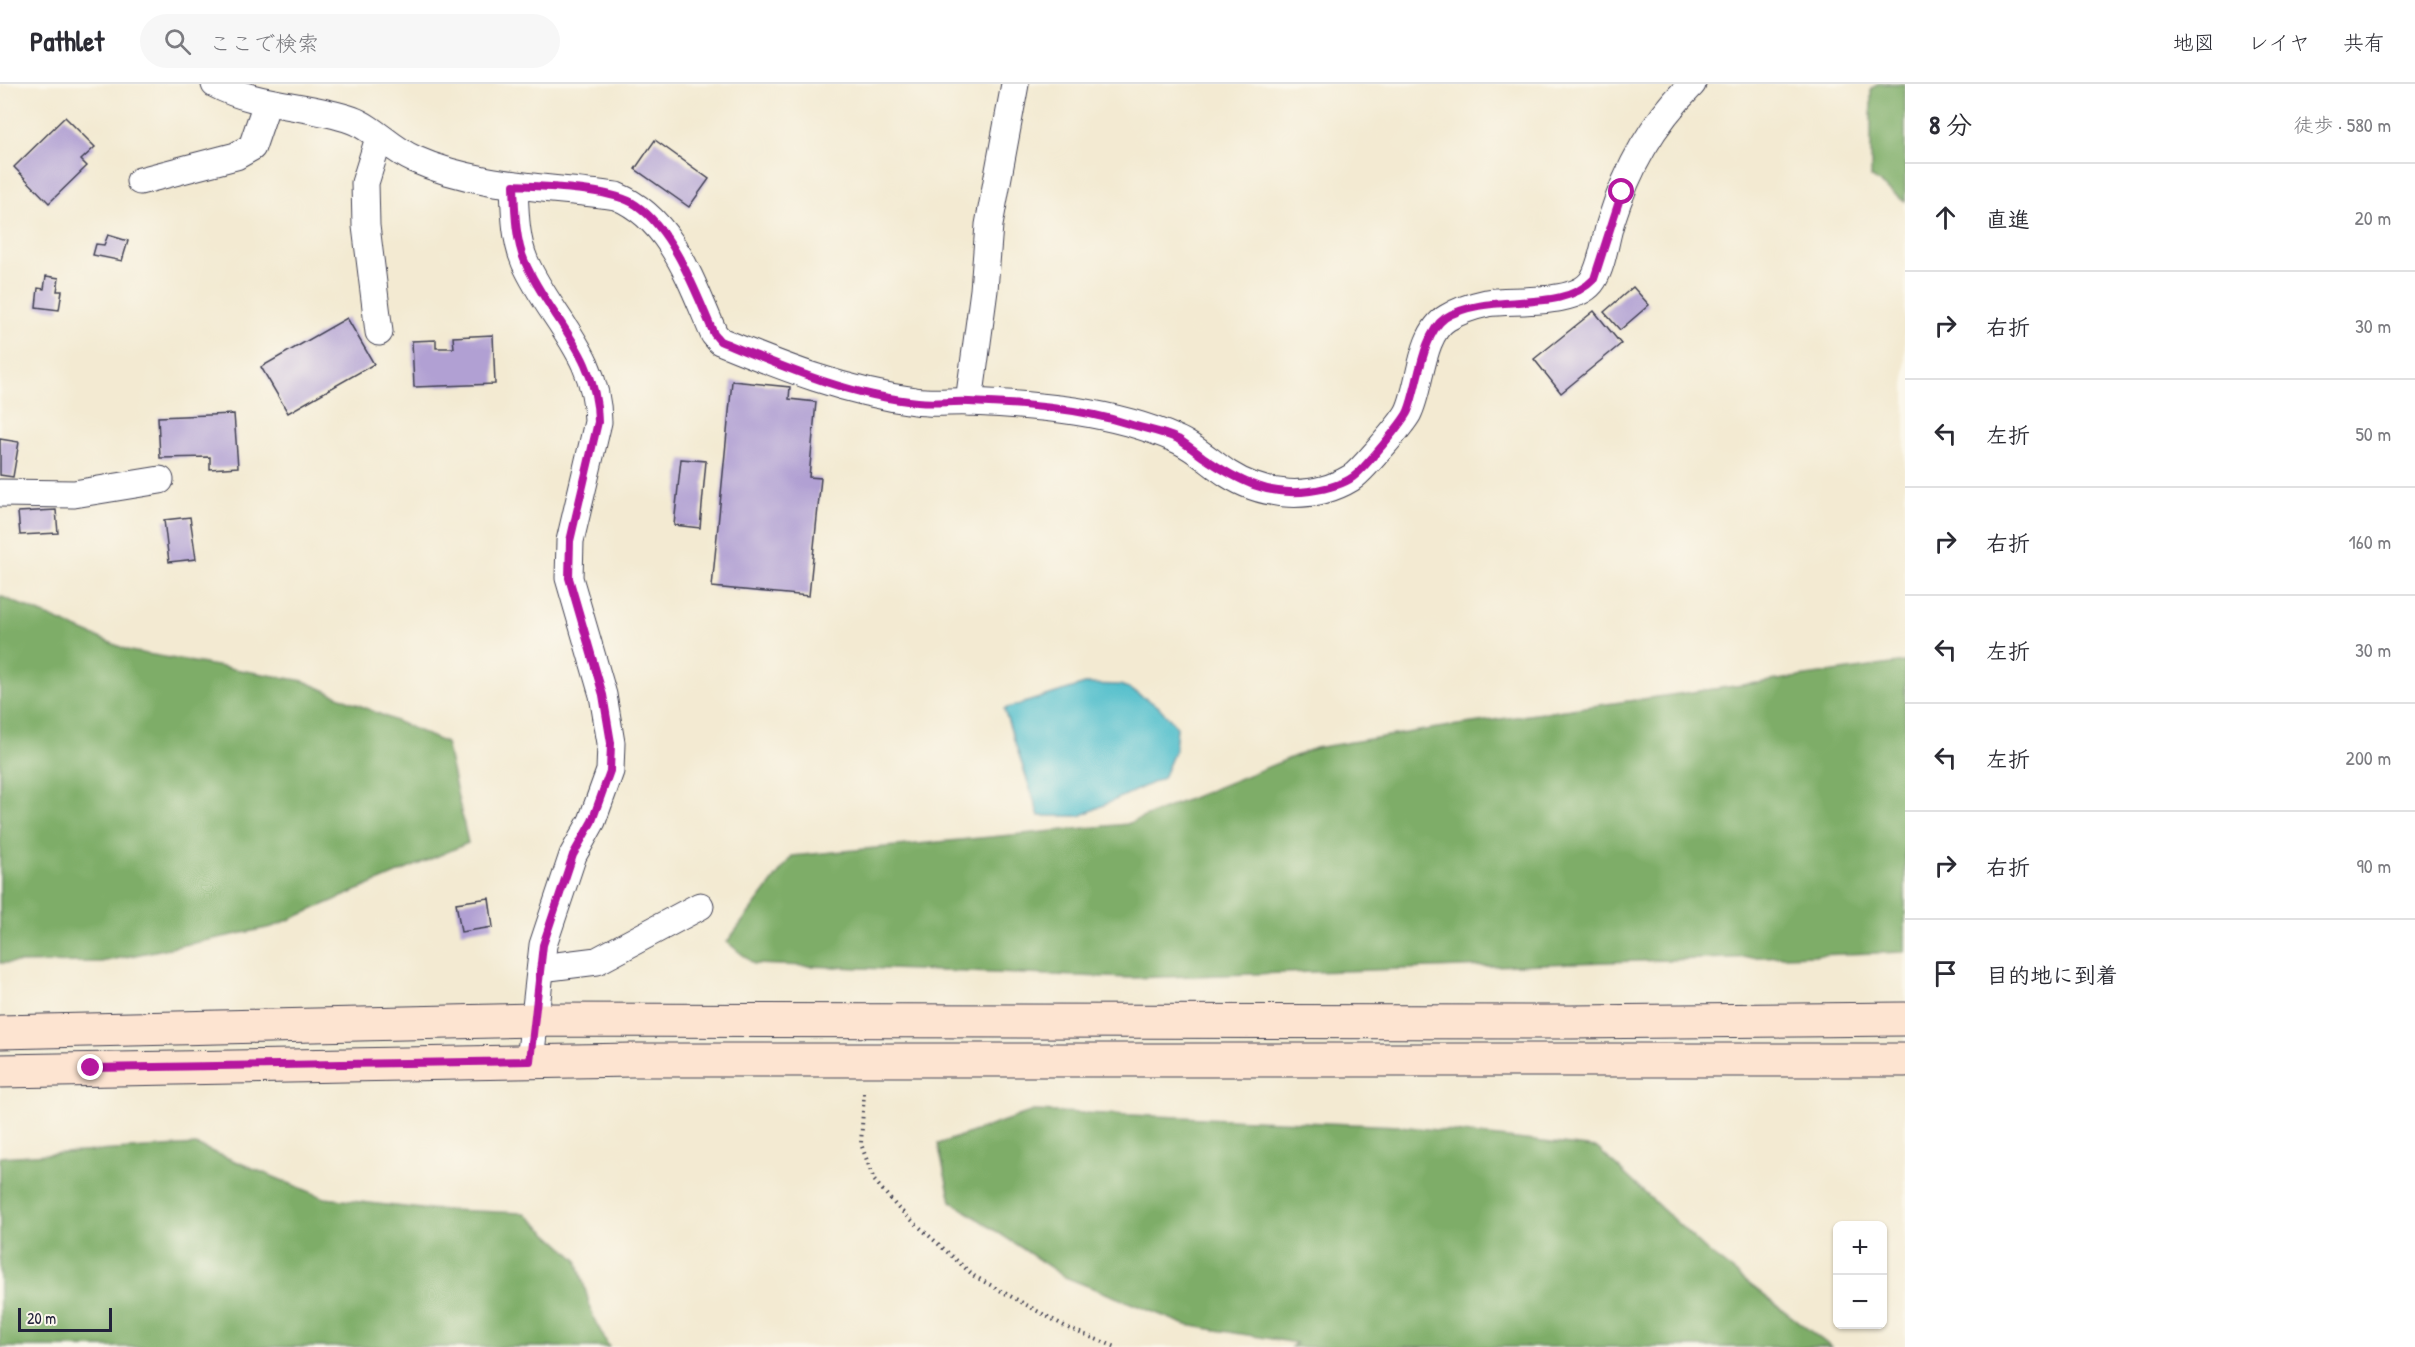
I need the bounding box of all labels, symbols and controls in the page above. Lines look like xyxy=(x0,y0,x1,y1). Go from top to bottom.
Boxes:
search box xyxy=(140,14,560,68)
text: Pathlet xyxy=(30,22,104,60)
icon: search xyxy=(161,25,194,58)
text: ここで検索 xyxy=(209,28,319,58)
text: 地図 xyxy=(2173,28,2215,57)
text: レイヤ xyxy=(2248,28,2310,57)
text: 共有 xyxy=(2343,28,2385,57)
text: 8 分 xyxy=(1929,107,1972,142)
text: 徒歩 · 580 m xyxy=(2294,111,2391,138)
route start xyxy=(1608,178,1634,204)
icon: ahead xyxy=(1929,201,1962,234)
text: 直進 xyxy=(1986,204,2030,234)
text: 20 m xyxy=(2354,204,2391,231)
icon: right xyxy=(1929,309,1962,342)
text: 右折 xyxy=(1986,312,2030,342)
text: 30 m xyxy=(2355,312,2391,339)
icon: left xyxy=(1929,417,1962,450)
text: 左折 xyxy=(1986,420,2030,450)
text: 50 m xyxy=(2355,420,2391,447)
icon: right xyxy=(1929,525,1962,558)
text: 右折 xyxy=(1986,528,2030,558)
text: 160 m xyxy=(2349,528,2391,555)
icon: left xyxy=(1929,633,1962,666)
text: 左折 xyxy=(1986,636,2030,666)
text: 30 m xyxy=(2355,636,2391,663)
icon: left xyxy=(1929,741,1962,774)
text: 左折 xyxy=(1986,744,2030,774)
text: 200 m xyxy=(2346,744,2391,771)
icon: right xyxy=(1929,849,1962,882)
text: 右折 xyxy=(1986,852,2030,882)
text: 90 m xyxy=(2357,852,2391,879)
icon: arrive xyxy=(1929,957,1962,990)
text: 目的地に到着 xyxy=(1986,960,2118,990)
route end xyxy=(77,1054,103,1080)
map controls xyxy=(1833,1221,1887,1329)
button: + xyxy=(1833,1221,1887,1275)
button: − xyxy=(1833,1275,1887,1329)
scale bar xyxy=(18,1305,112,1332)
text: 20 m xyxy=(27,1307,56,1329)

